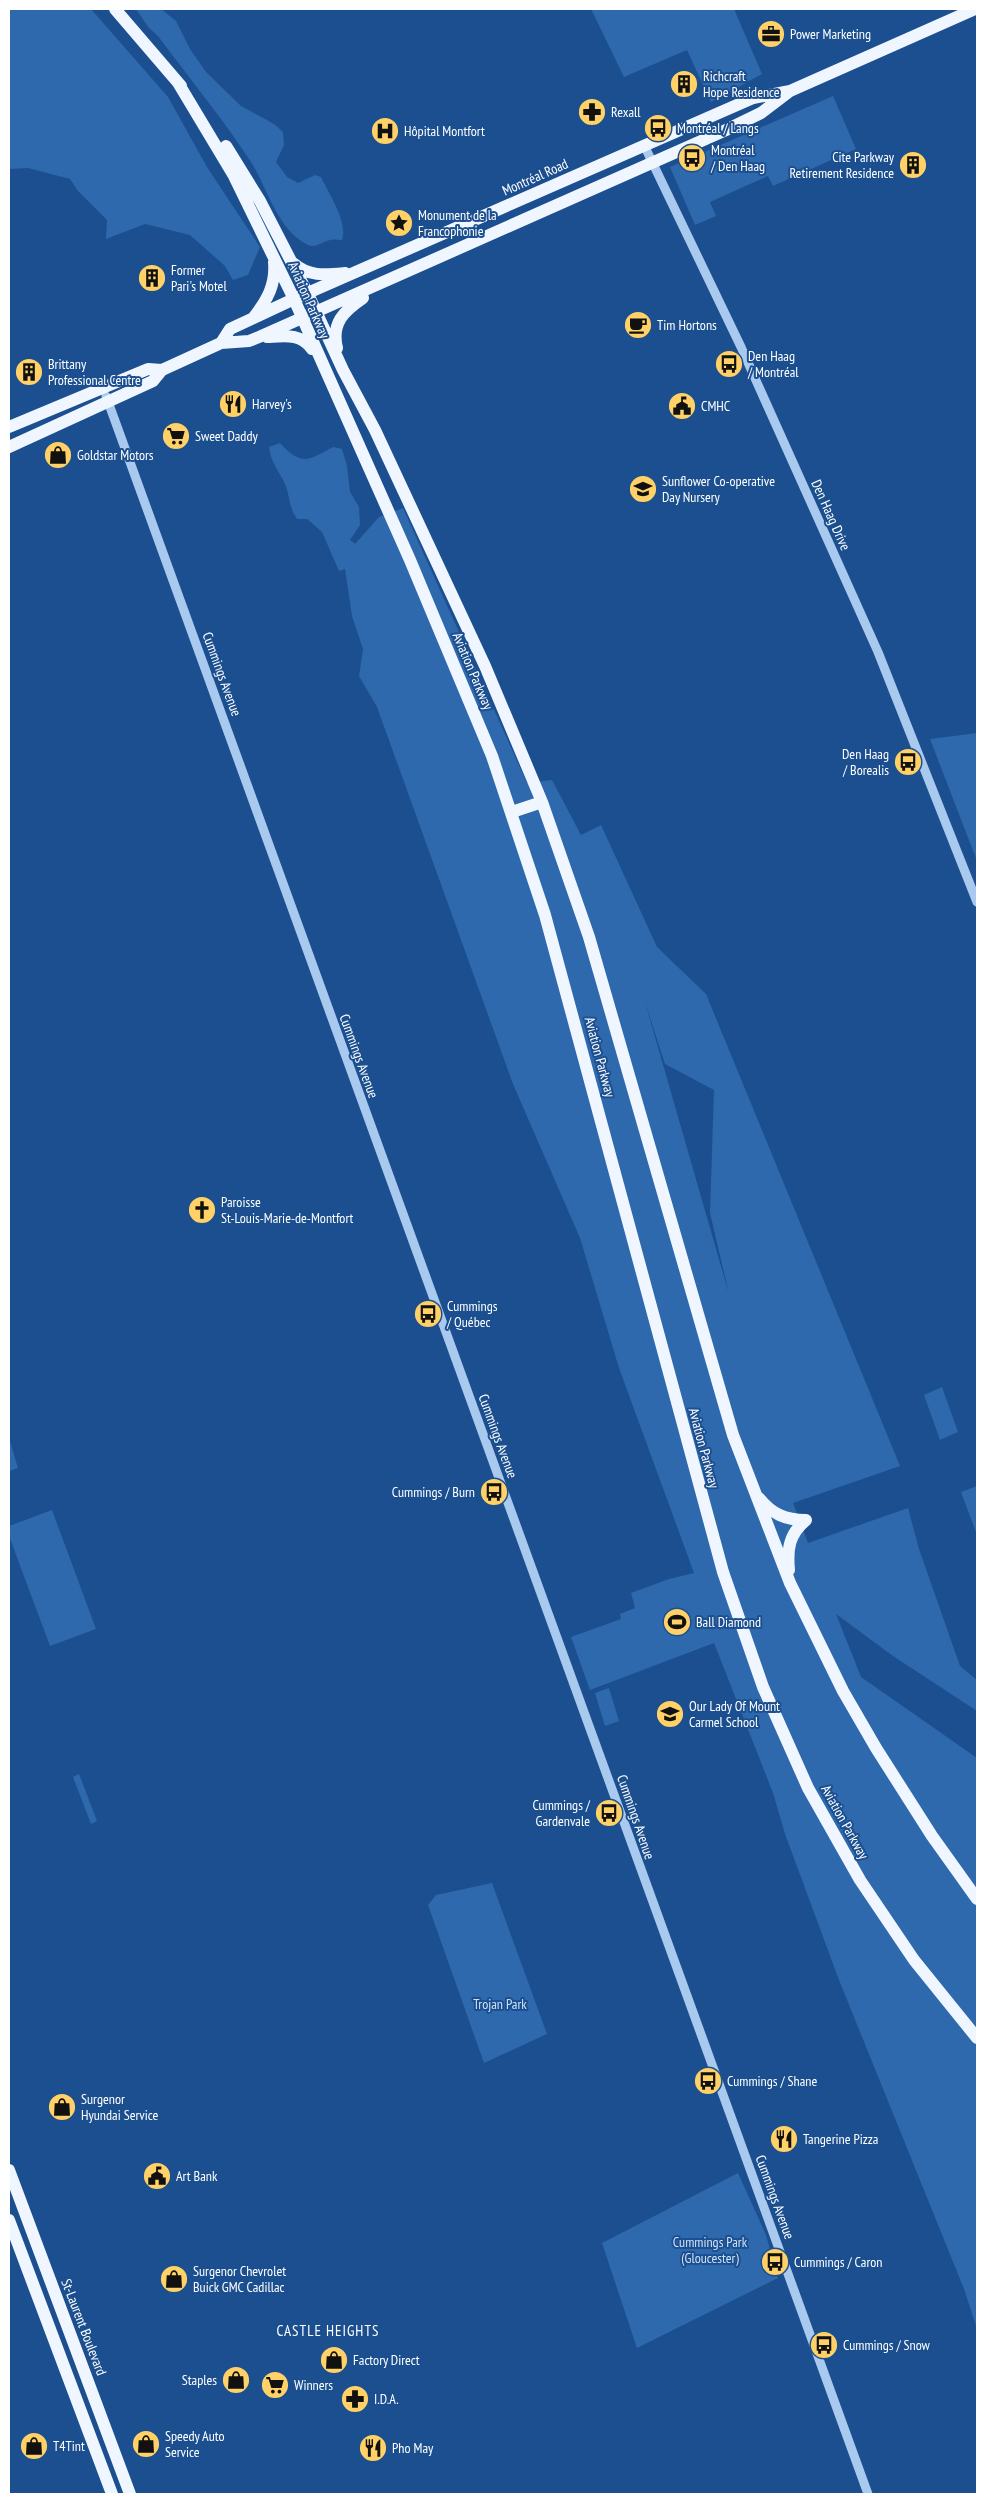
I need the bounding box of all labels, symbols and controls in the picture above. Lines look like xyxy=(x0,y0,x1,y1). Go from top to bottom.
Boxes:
office icon: Power Marketing xyxy=(756,19,786,49)
place label: Power Marketing xyxy=(790,25,871,43)
place label: Richcraft Hope Residence xyxy=(703,67,780,101)
building icon: Richcraft Hope Residence xyxy=(669,69,699,99)
pharmacy icon: Rexall xyxy=(577,97,607,127)
place label: Rexall xyxy=(611,103,641,121)
bus stop icon: Montréal / Langs xyxy=(643,113,673,143)
hospital icon: Hôpital Montfort xyxy=(370,116,400,146)
place label: Montréal / Langs xyxy=(677,119,759,137)
place label: Hôpital Montfort xyxy=(404,122,485,140)
place label: Montréal / Den Haag xyxy=(710,141,765,175)
bus stop icon: Montréal / Den Haag xyxy=(677,143,707,173)
place label: Cite Parkway Retirement Residence xyxy=(789,148,895,182)
building icon: Cite Parkway Retirement Residence xyxy=(898,150,928,180)
street label: Montréal Road xyxy=(499,154,571,200)
place label: Monument de la Francophonie xyxy=(418,206,497,240)
place icon: Monument de la Francophonie xyxy=(384,208,414,238)
street label: Aviation Parkway xyxy=(284,259,334,342)
place label: Former Pari's Motel xyxy=(171,261,227,295)
building icon: Former Pari's Motel xyxy=(137,263,167,293)
cafe icon: Tim Hortons xyxy=(623,310,653,340)
place label: Tim Hortons xyxy=(657,316,717,334)
place label: Den Haag / Montréal xyxy=(747,347,799,381)
bus stop icon: Den Haag / Montréal xyxy=(714,349,744,379)
place label: Brittany Professional Centre xyxy=(48,355,141,389)
building icon: Brittany Professional Centre xyxy=(14,357,44,387)
restaurant icon: Harvey's xyxy=(218,389,248,419)
public building icon: CMHC xyxy=(667,391,697,421)
place label: Harvey's xyxy=(252,395,292,413)
place label: CMHC xyxy=(701,397,731,415)
supermarket icon: Sweet Daddy xyxy=(161,421,191,451)
place label: Sweet Daddy xyxy=(195,427,258,445)
shop icon: Goldstar Motors xyxy=(43,440,73,470)
place label: Goldstar Motors xyxy=(77,446,154,464)
place label: Sunflower Co-operative Day Nursery xyxy=(662,472,775,506)
school or university icon: Sunflower Co-operative Day Nursery xyxy=(628,474,658,504)
street label: Den Haag Drive xyxy=(807,477,855,553)
street label: Cummings Avenue xyxy=(198,629,246,719)
street label: Aviation Parkway xyxy=(449,630,498,713)
place label: Den Haag / Borealis xyxy=(842,745,889,779)
bus stop icon: Den Haag / Borealis xyxy=(893,747,923,777)
street label: Cummings Avenue xyxy=(335,1011,383,1101)
street label: Aviation Parkway xyxy=(581,1015,620,1100)
place label: Paroisse St-Louis-Marie-de-Montfort xyxy=(221,1193,354,1227)
church icon: Paroisse St-Louis-Marie-de-Montfort xyxy=(187,1195,217,1225)
place label: Cummings / Québec xyxy=(446,1297,498,1331)
bus stop icon: Cummings / Québec xyxy=(413,1299,443,1329)
street label: Cummings Avenue xyxy=(474,1391,522,1481)
street label: Aviation Parkway xyxy=(685,1406,724,1491)
bus stop icon: Cummings / Burn xyxy=(479,1477,509,1507)
place label: Cummings / Burn xyxy=(392,1483,475,1501)
sports icon: Ball Diamond xyxy=(662,1607,692,1637)
place label: Ball Diamond xyxy=(696,1613,761,1631)
place label: Our Lady Of Mount Carmel School xyxy=(689,1697,780,1731)
school or university icon: Our Lady Of Mount Carmel School xyxy=(655,1699,685,1729)
street label: Cummings Avenue xyxy=(613,1772,659,1862)
street label: Aviation Parkway xyxy=(817,1782,873,1863)
place label: Cummings / Gardenvale xyxy=(532,1796,591,1830)
bus stop icon: Cummings / Gardenvale xyxy=(594,1798,624,1828)
park label: Trojan Park xyxy=(473,1995,527,2013)
bus stop icon: Cummings / Shane xyxy=(693,2066,723,2096)
place label: Cummings / Shane xyxy=(727,2072,817,2090)
place label: Surgenor Hyundai Service xyxy=(81,2090,158,2124)
shop icon: Surgenor Hyundai Service xyxy=(47,2092,77,2122)
restaurant icon: Tangerine Pizza xyxy=(769,2124,799,2154)
place label: Tangerine Pizza xyxy=(803,2130,878,2148)
street label: Cummings Avenue xyxy=(751,2152,799,2242)
public building icon: Art Bank xyxy=(142,2161,172,2191)
place label: Art Bank xyxy=(176,2167,218,2185)
park label: Cummings Park (Gloucester) xyxy=(673,2233,748,2267)
bus stop icon: Cummings / Caron xyxy=(760,2247,790,2277)
place label: Cummings / Caron xyxy=(794,2253,882,2271)
place label: Surgenor Chevrolet Buick GMC Cadillac xyxy=(193,2262,286,2296)
shop icon: Surgenor Chevrolet Buick GMC Cadillac xyxy=(159,2264,189,2294)
street label: St-Laurent Boulevard xyxy=(57,2276,111,2378)
district label: CASTLE HEIGHTS xyxy=(276,2321,380,2340)
bus stop icon: Cummings / Snow xyxy=(809,2330,839,2360)
place label: Cummings / Snow xyxy=(843,2336,931,2354)
shop icon: Factory Direct xyxy=(319,2345,349,2375)
place label: Factory Direct xyxy=(353,2351,420,2369)
shop icon: Staples xyxy=(221,2365,251,2395)
supermarket icon: Winners xyxy=(260,2370,290,2400)
place label: Staples xyxy=(182,2371,217,2389)
place label: Winners xyxy=(294,2376,333,2394)
pharmacy icon: I.D.A. xyxy=(340,2384,370,2414)
place label: I.D.A. xyxy=(374,2390,399,2408)
place label: Speedy Auto Service xyxy=(165,2427,225,2461)
shop icon: Speedy Auto Service xyxy=(131,2429,161,2459)
shop icon: T4Tint xyxy=(19,2431,49,2461)
restaurant icon: Pho May xyxy=(358,2433,388,2463)
place label: T4Tint xyxy=(53,2437,85,2455)
place label: Pho May xyxy=(392,2439,434,2457)

